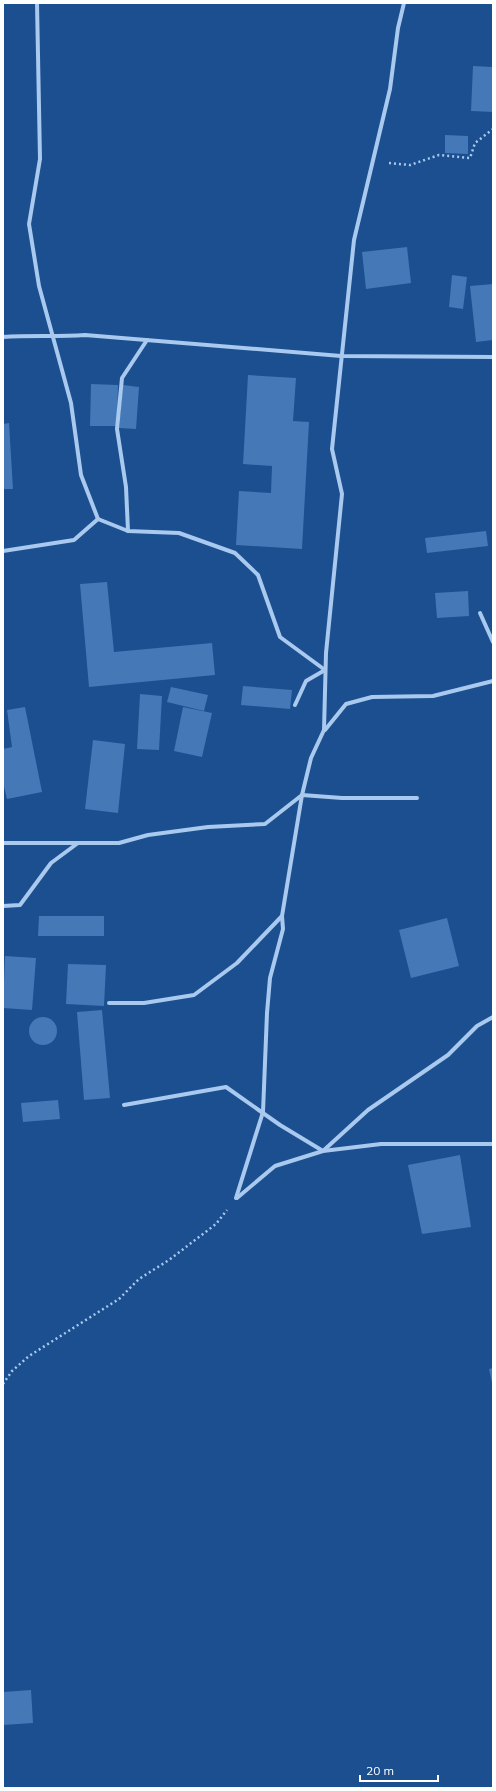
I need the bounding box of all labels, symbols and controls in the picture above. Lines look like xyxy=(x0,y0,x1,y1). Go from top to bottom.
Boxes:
scale bar xyxy=(360,1757,438,1783)
text: 20 m xyxy=(366,1763,394,1778)

